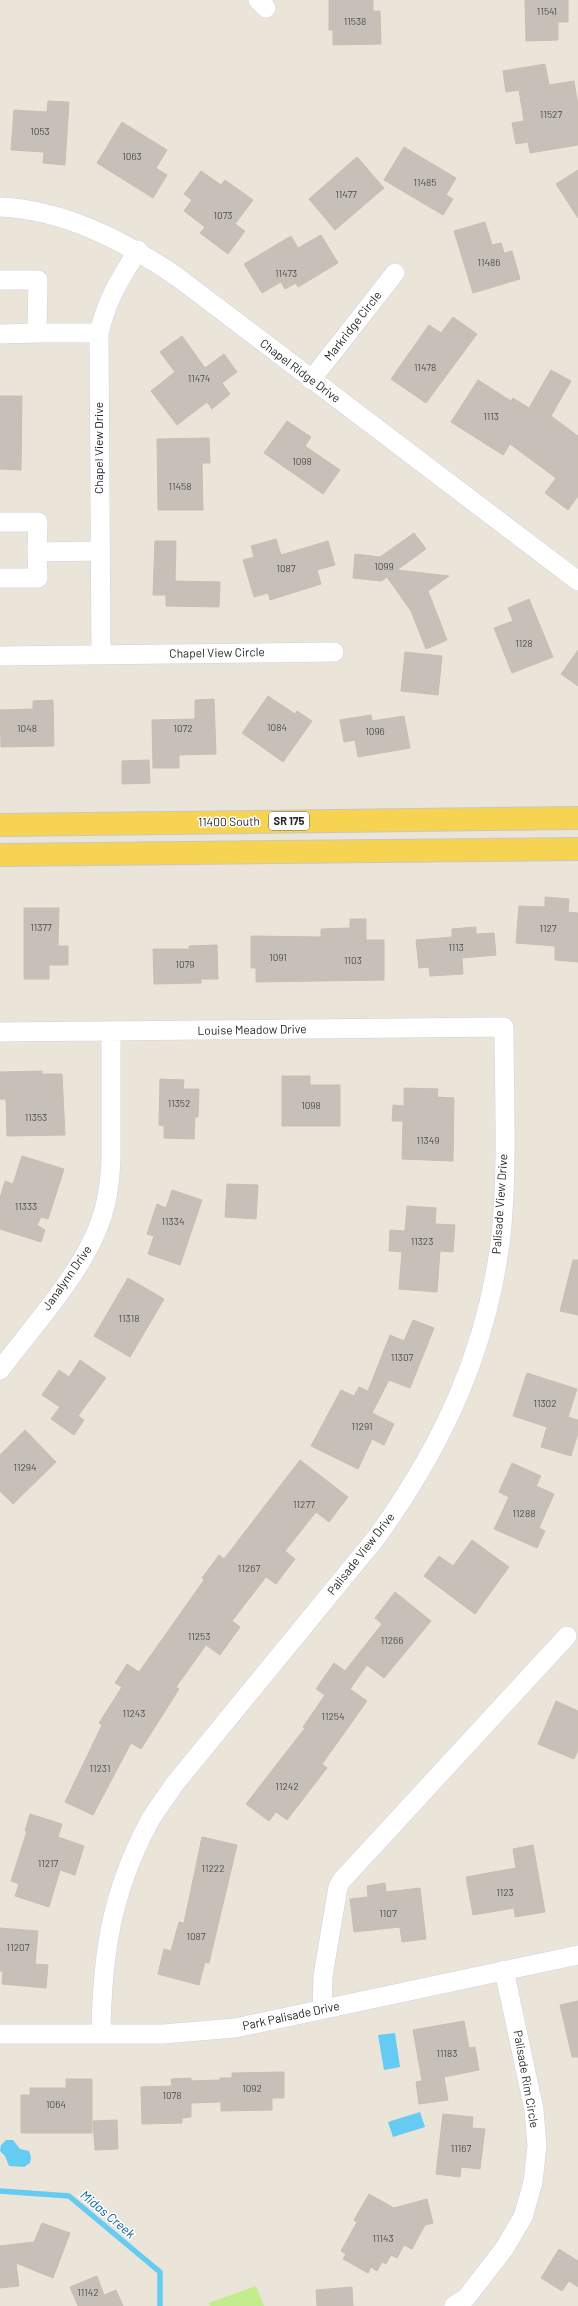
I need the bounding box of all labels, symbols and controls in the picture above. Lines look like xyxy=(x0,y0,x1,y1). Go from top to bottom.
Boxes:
house number: 11541 xyxy=(537,5,557,17)
house number: 11538 xyxy=(344,15,366,27)
house number: 11527 xyxy=(540,108,562,120)
house number: 1053 xyxy=(30,125,50,137)
house number: 1063 xyxy=(122,150,142,162)
house number: 11485 xyxy=(414,176,436,188)
house number: 11477 xyxy=(335,188,357,200)
house number: 1073 xyxy=(213,209,233,221)
house number: 11486 xyxy=(478,256,500,268)
house number: 11473 xyxy=(275,267,297,279)
street label: Markridge Circle xyxy=(321,288,384,363)
street label: Chapel Ridge Drive xyxy=(258,335,344,405)
house number: 11478 xyxy=(414,361,436,373)
house number: 11474 xyxy=(188,372,210,384)
street label: Chapel View Drive xyxy=(91,402,105,494)
house number: 1113 xyxy=(483,410,499,422)
house number: 1098 xyxy=(292,455,312,467)
house number: 11458 xyxy=(169,480,191,492)
house number: 1099 xyxy=(374,560,394,572)
house number: 1087 xyxy=(276,562,296,574)
house number: 1128 xyxy=(515,637,533,649)
street label: Chapel View Circle xyxy=(169,644,265,660)
house number: 1084 xyxy=(267,721,287,733)
house number: 1048 xyxy=(17,722,37,734)
house number: 1072 xyxy=(173,722,193,734)
house number: 1096 xyxy=(365,725,385,737)
road number: SR 175 xyxy=(269,812,309,830)
street label: 11400 South xyxy=(198,813,260,829)
house number: 11377 xyxy=(30,921,52,933)
house number: 1127 xyxy=(539,922,557,934)
house number: 1113 xyxy=(448,941,464,953)
house number: 1091 xyxy=(269,951,287,963)
house number: 1103 xyxy=(344,954,362,966)
house number: 1079 xyxy=(175,958,195,970)
street label: Louise Meadow Drive xyxy=(197,1021,307,1037)
house number: 11352 xyxy=(168,1097,190,1109)
house number: 1098 xyxy=(301,1099,321,1111)
house number: 11353 xyxy=(25,1111,47,1123)
house number: 11349 xyxy=(417,1134,439,1146)
street label: Palisade View Drive xyxy=(489,1153,509,1255)
house number: 11333 xyxy=(15,1200,37,1212)
house number: 11334 xyxy=(162,1215,184,1227)
house number: 11323 xyxy=(411,1235,433,1247)
street label: Janalynn Drive xyxy=(39,1242,94,1313)
house number: 11318 xyxy=(119,1312,139,1324)
house number: 11307 xyxy=(391,1351,414,1363)
house number: 11302 xyxy=(533,1397,557,1409)
house number: 11291 xyxy=(352,1420,372,1432)
house number: 11294 xyxy=(13,1461,37,1473)
house number: 11277 xyxy=(293,1498,315,1510)
house number: 11288 xyxy=(513,1507,535,1519)
street label: Palisade View Drive xyxy=(324,1510,397,1597)
house number: 11267 xyxy=(238,1562,260,1574)
house number: 11253 xyxy=(188,1630,210,1642)
house number: 11266 xyxy=(381,1634,403,1646)
house number: 11243 xyxy=(122,1707,146,1719)
house number: 11254 xyxy=(321,1710,345,1722)
house number: 11231 xyxy=(90,1762,110,1774)
house number: 11242 xyxy=(275,1780,299,1792)
house number: 11217 xyxy=(38,1857,59,1869)
house number: 11222 xyxy=(201,1862,225,1874)
house number: 1123 xyxy=(496,1886,514,1898)
house number: 1107 xyxy=(379,1907,397,1919)
house number: 1087 xyxy=(186,1930,206,1942)
house number: 11207 xyxy=(7,1941,30,1953)
street label: Park Palisade Drive xyxy=(241,1998,341,2032)
street label: Palisade Rim Circle xyxy=(511,2029,542,2129)
house number: 11183 xyxy=(437,2047,457,2059)
house number: 1092 xyxy=(242,2082,262,2094)
house number: 1078 xyxy=(162,2089,182,2101)
house number: 1064 xyxy=(46,2098,66,2110)
house number: 11167 xyxy=(451,2142,471,2154)
water label: Midas Creek xyxy=(77,2186,139,2242)
house number: 11143 xyxy=(372,2232,394,2244)
house number: 11142 xyxy=(77,2286,99,2298)

